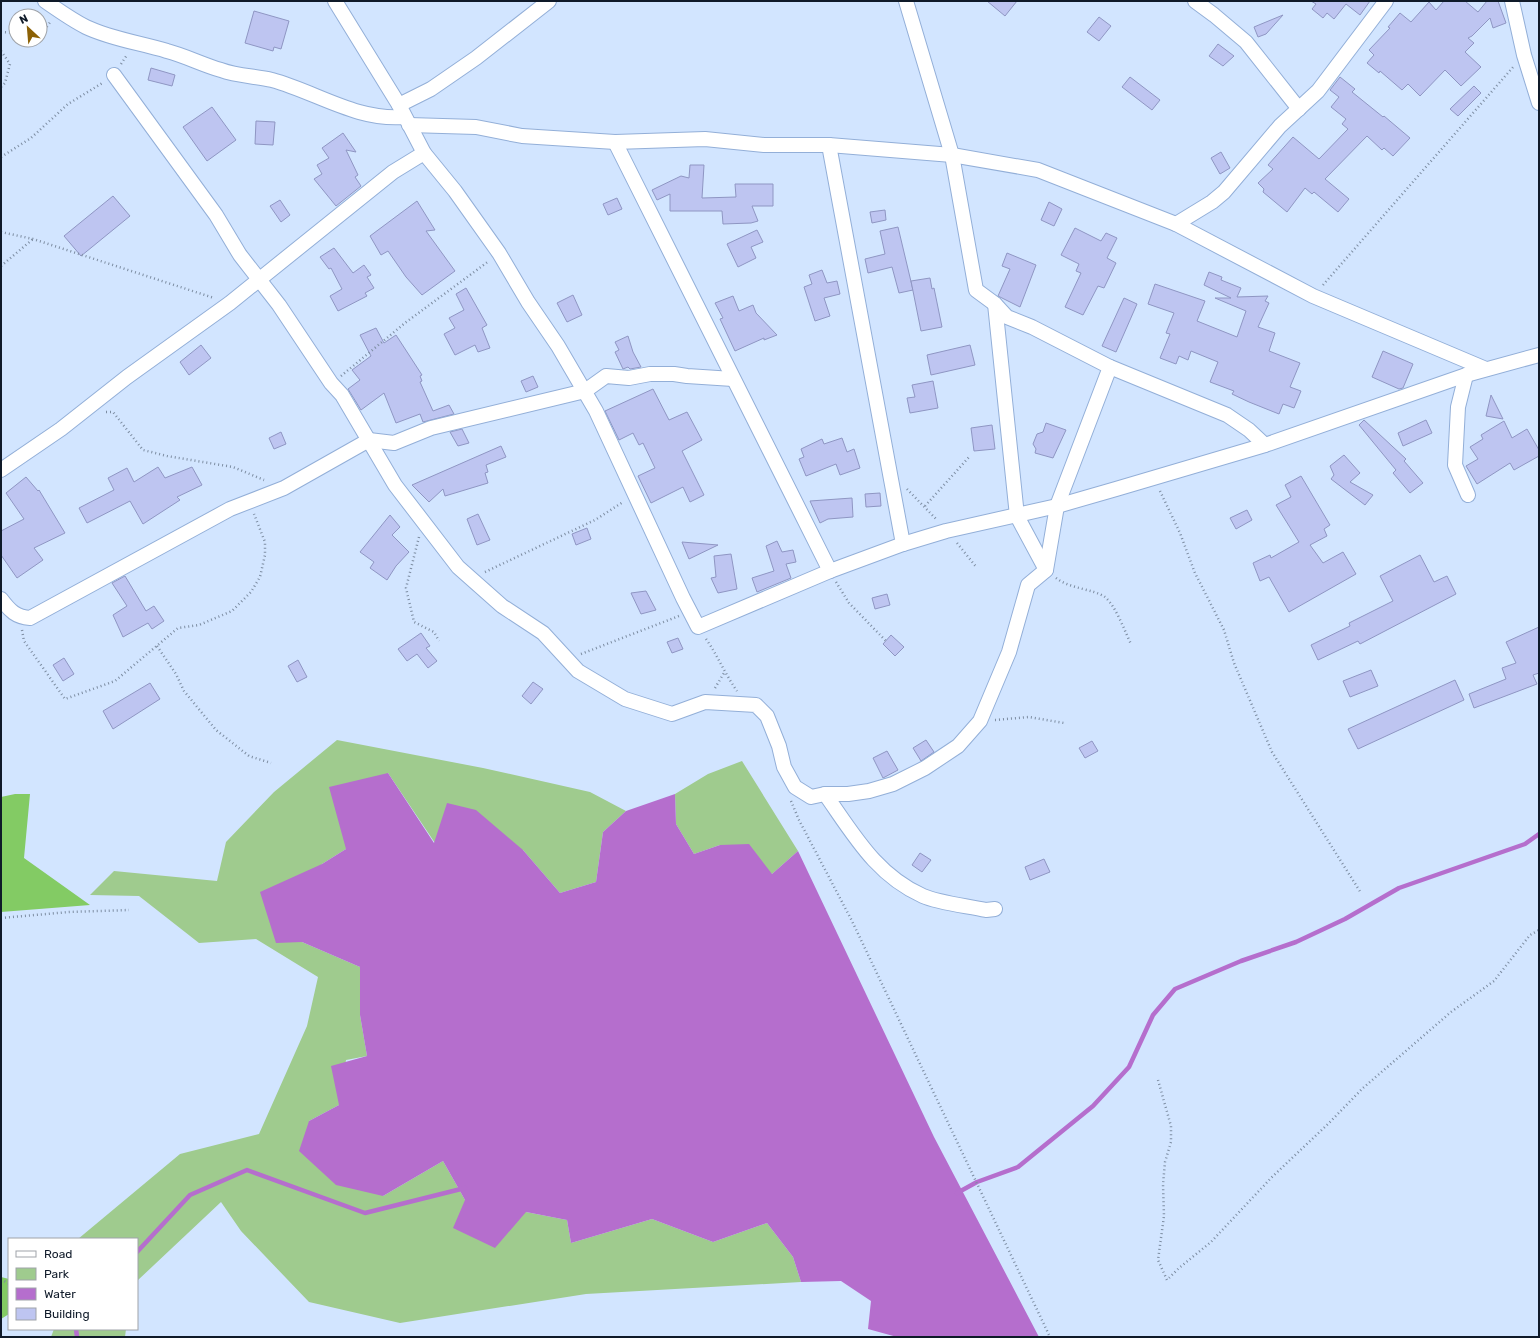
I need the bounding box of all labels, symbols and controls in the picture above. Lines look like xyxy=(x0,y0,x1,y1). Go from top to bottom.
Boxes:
north arrow xyxy=(8,8,48,48)
text: N xyxy=(17,12,30,27)
legend xyxy=(8,1238,138,1330)
text: Road xyxy=(44,1247,72,1261)
text: Park xyxy=(44,1267,70,1281)
text: Water xyxy=(44,1287,76,1301)
text: Building xyxy=(44,1307,90,1321)

